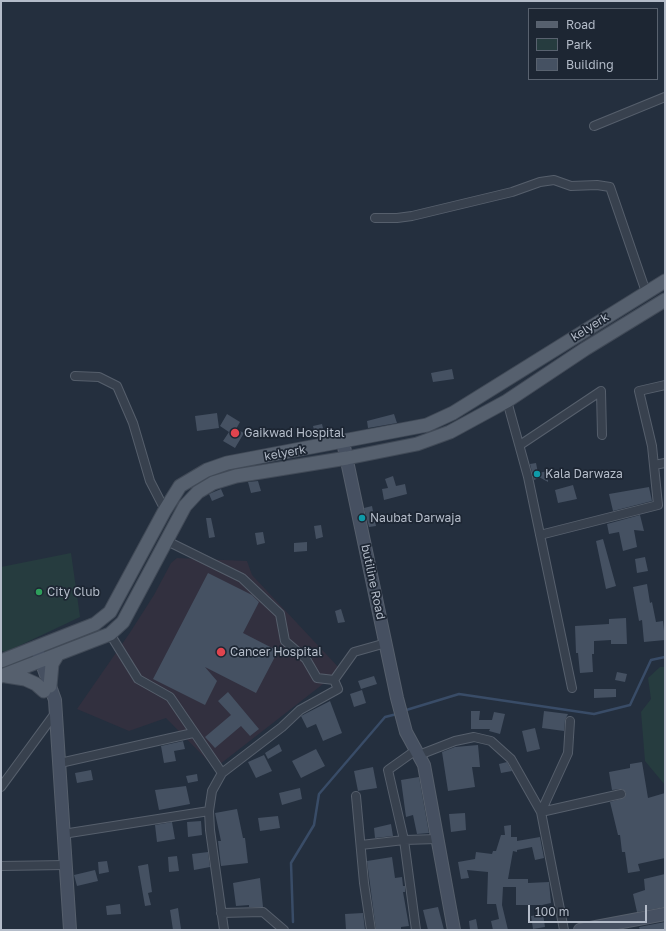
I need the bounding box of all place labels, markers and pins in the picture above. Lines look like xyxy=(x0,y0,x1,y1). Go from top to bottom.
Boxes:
place label: Gaikwad Hospital xyxy=(244,426,345,440)
marker: Gaikwad Hospital xyxy=(229,427,241,439)
place label: Kala Darwaza xyxy=(545,467,623,481)
marker: Kala Darwaza xyxy=(532,469,542,479)
place label: Naubat Darwaja xyxy=(370,511,461,525)
marker: Naubat Darwaja xyxy=(357,513,367,523)
place label: City Club xyxy=(47,585,100,599)
marker: City Club xyxy=(34,587,44,597)
place label: Cancer Hospital xyxy=(230,645,322,659)
marker: Cancer Hospital xyxy=(215,646,227,658)

